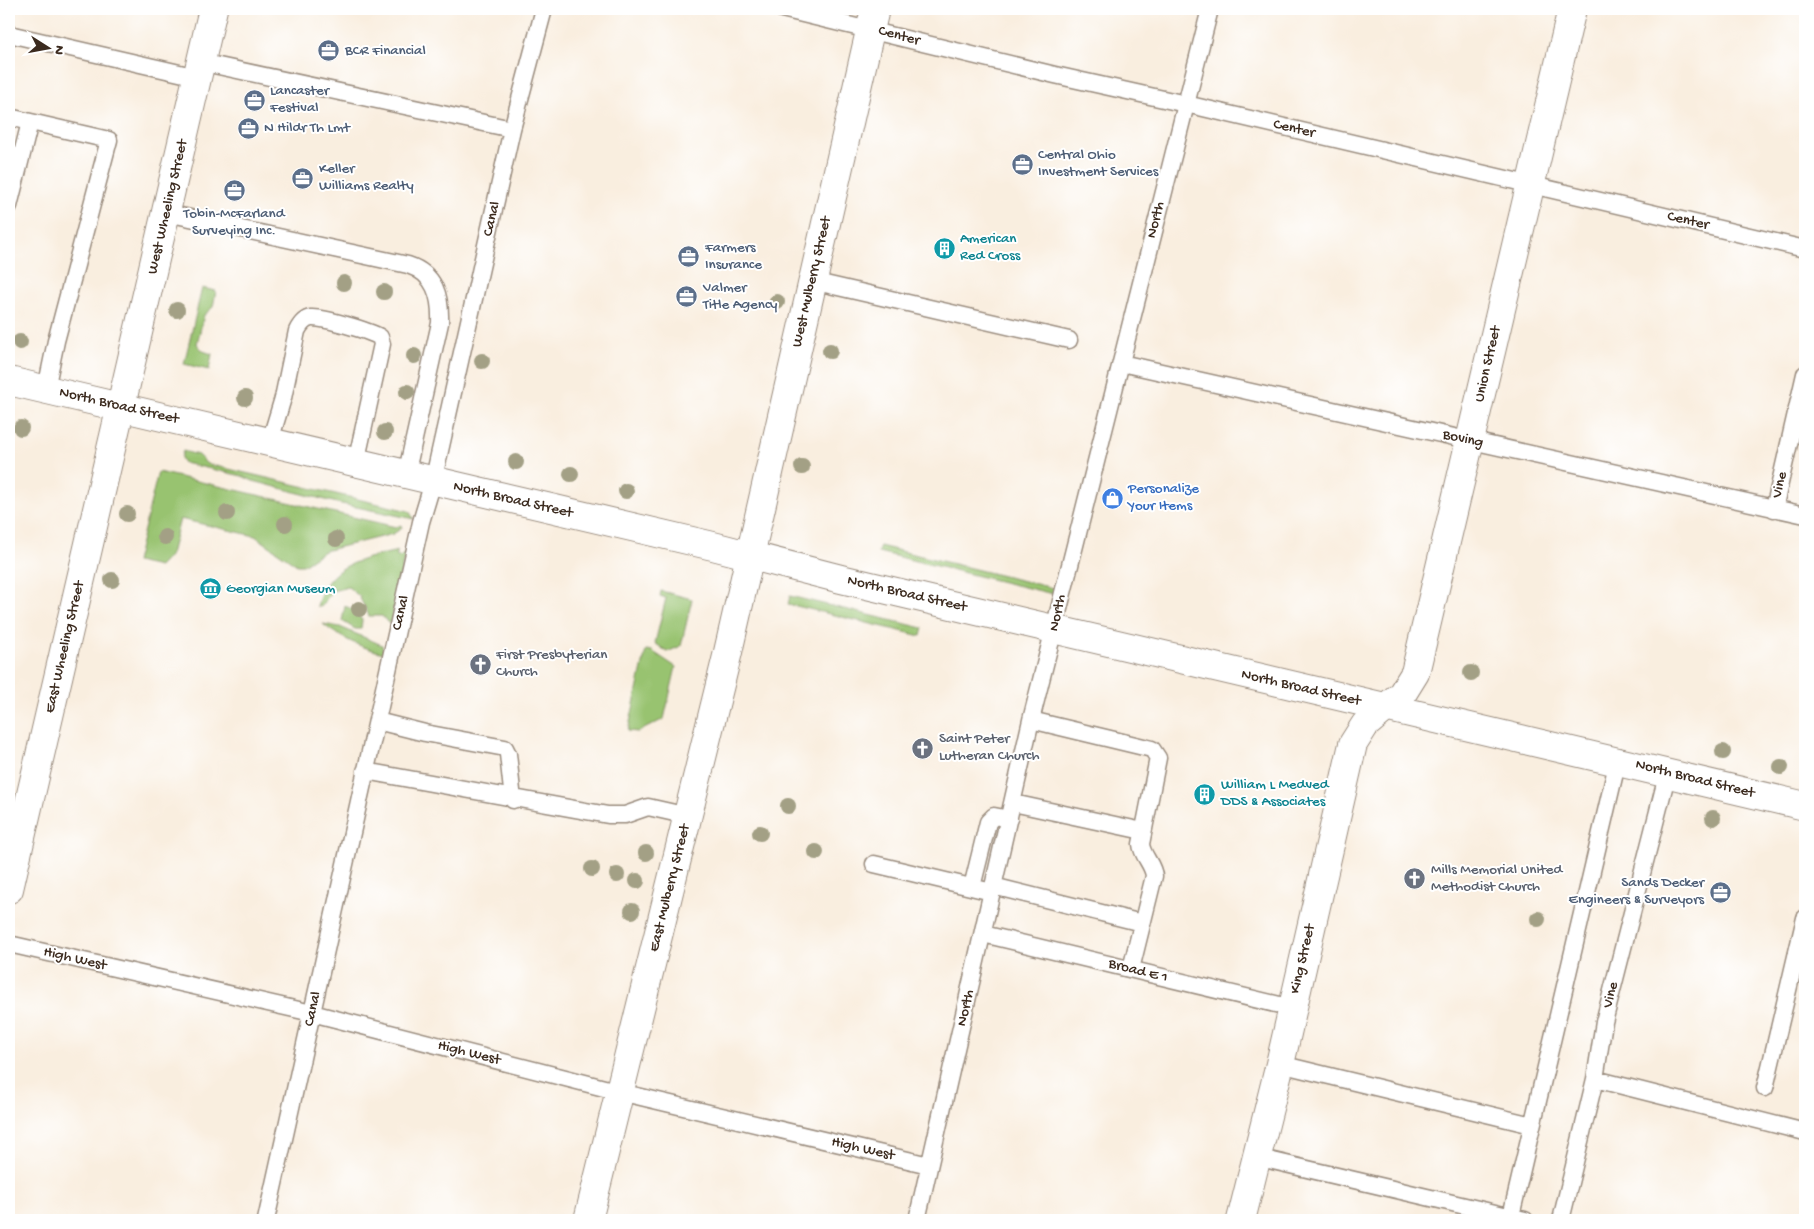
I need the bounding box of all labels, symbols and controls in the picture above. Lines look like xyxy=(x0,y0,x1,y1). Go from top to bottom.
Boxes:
north arrow xyxy=(22,22,72,72)
street label: Center xyxy=(876,22,923,51)
office icon: BCR Financial xyxy=(317,39,341,63)
place label: BCR Financial xyxy=(344,42,426,60)
text: N xyxy=(49,44,68,56)
place label: Lancaster Festival xyxy=(269,82,331,117)
office icon: Lancaster Festival xyxy=(242,88,266,112)
street label: Center xyxy=(1271,115,1318,143)
office icon: N Hildr Th Lmt xyxy=(236,116,260,140)
place label: N Hildr Th Lmt xyxy=(264,119,352,137)
street label: West Wheeling Street xyxy=(144,136,193,276)
place label: Central Ohio Investment Services xyxy=(1038,146,1159,181)
office icon: Central Ohio Investment Services xyxy=(1010,152,1034,176)
place label: Keller Williams Realty xyxy=(319,160,414,195)
office icon: Keller Williams Realty xyxy=(291,166,315,190)
office icon: Tobin-McFarland Surveying Inc. xyxy=(222,179,246,203)
street label: Canal xyxy=(479,200,505,238)
street label: North xyxy=(1143,200,1169,240)
place label: Tobin-McFarland Surveying Inc. xyxy=(183,205,286,240)
street label: Center xyxy=(1665,207,1712,235)
street label: West Mulberry Street xyxy=(788,213,836,349)
place label: American Red Cross xyxy=(960,230,1021,265)
building icon: American Red Cross xyxy=(932,236,956,260)
place label: Farmers Insurance xyxy=(704,239,762,274)
office icon: Farmers Insurance xyxy=(677,245,701,269)
place label: Valmer Title Agency xyxy=(702,279,778,314)
office icon: Valmer Title Agency xyxy=(675,285,699,309)
street label: Union Street xyxy=(1471,322,1506,404)
street label: North Broad Street xyxy=(58,384,182,429)
street label: Boving xyxy=(1440,426,1485,452)
street label: Vine xyxy=(1768,470,1792,501)
street label: North Broad Street xyxy=(452,478,576,523)
place label: Personalize Your Items xyxy=(1126,480,1199,515)
shop icon: Personalize Your Items xyxy=(1100,486,1124,510)
street label: North Broad Street xyxy=(846,572,970,617)
street label: East Wheeling Street xyxy=(41,577,89,715)
museum icon: Georgian Museum xyxy=(198,577,222,601)
place label: Georgian Museum xyxy=(226,580,336,598)
street label: North xyxy=(1045,593,1071,633)
street label: Canal xyxy=(388,594,414,632)
place label: First Presbyterian Church xyxy=(495,646,607,681)
church icon: First Presbyterian Church xyxy=(468,652,492,676)
street label: North Broad Street xyxy=(1240,666,1364,711)
place label: Saint Peter Lutheran Church xyxy=(939,730,1039,765)
church icon: Saint Peter Lutheran Church xyxy=(911,736,935,760)
street label: North Broad Street xyxy=(1634,756,1758,803)
place label: William L Medved DDS & Associates xyxy=(1220,776,1330,811)
building icon: William L Medved DDS & Associates xyxy=(1193,782,1217,806)
street label: East Mulberry Street xyxy=(645,821,695,954)
place label: Mills Memorial United Methodist Church xyxy=(1431,861,1564,896)
church icon: Mills Memorial United Methodist Church xyxy=(1403,867,1427,891)
place label: Sands Decker Engineers & Surveyors xyxy=(1569,874,1706,909)
office icon: Sands Decker Engineers & Surveyors xyxy=(1708,880,1732,904)
street label: King Street xyxy=(1286,921,1320,995)
street label: High West xyxy=(42,943,110,975)
street label: Broad E 1 xyxy=(1106,955,1169,987)
street label: Vine xyxy=(1599,980,1623,1011)
street label: North xyxy=(953,988,979,1028)
street label: Canal xyxy=(301,990,325,1028)
street label: High West xyxy=(436,1037,504,1070)
street label: High West xyxy=(830,1133,898,1165)

